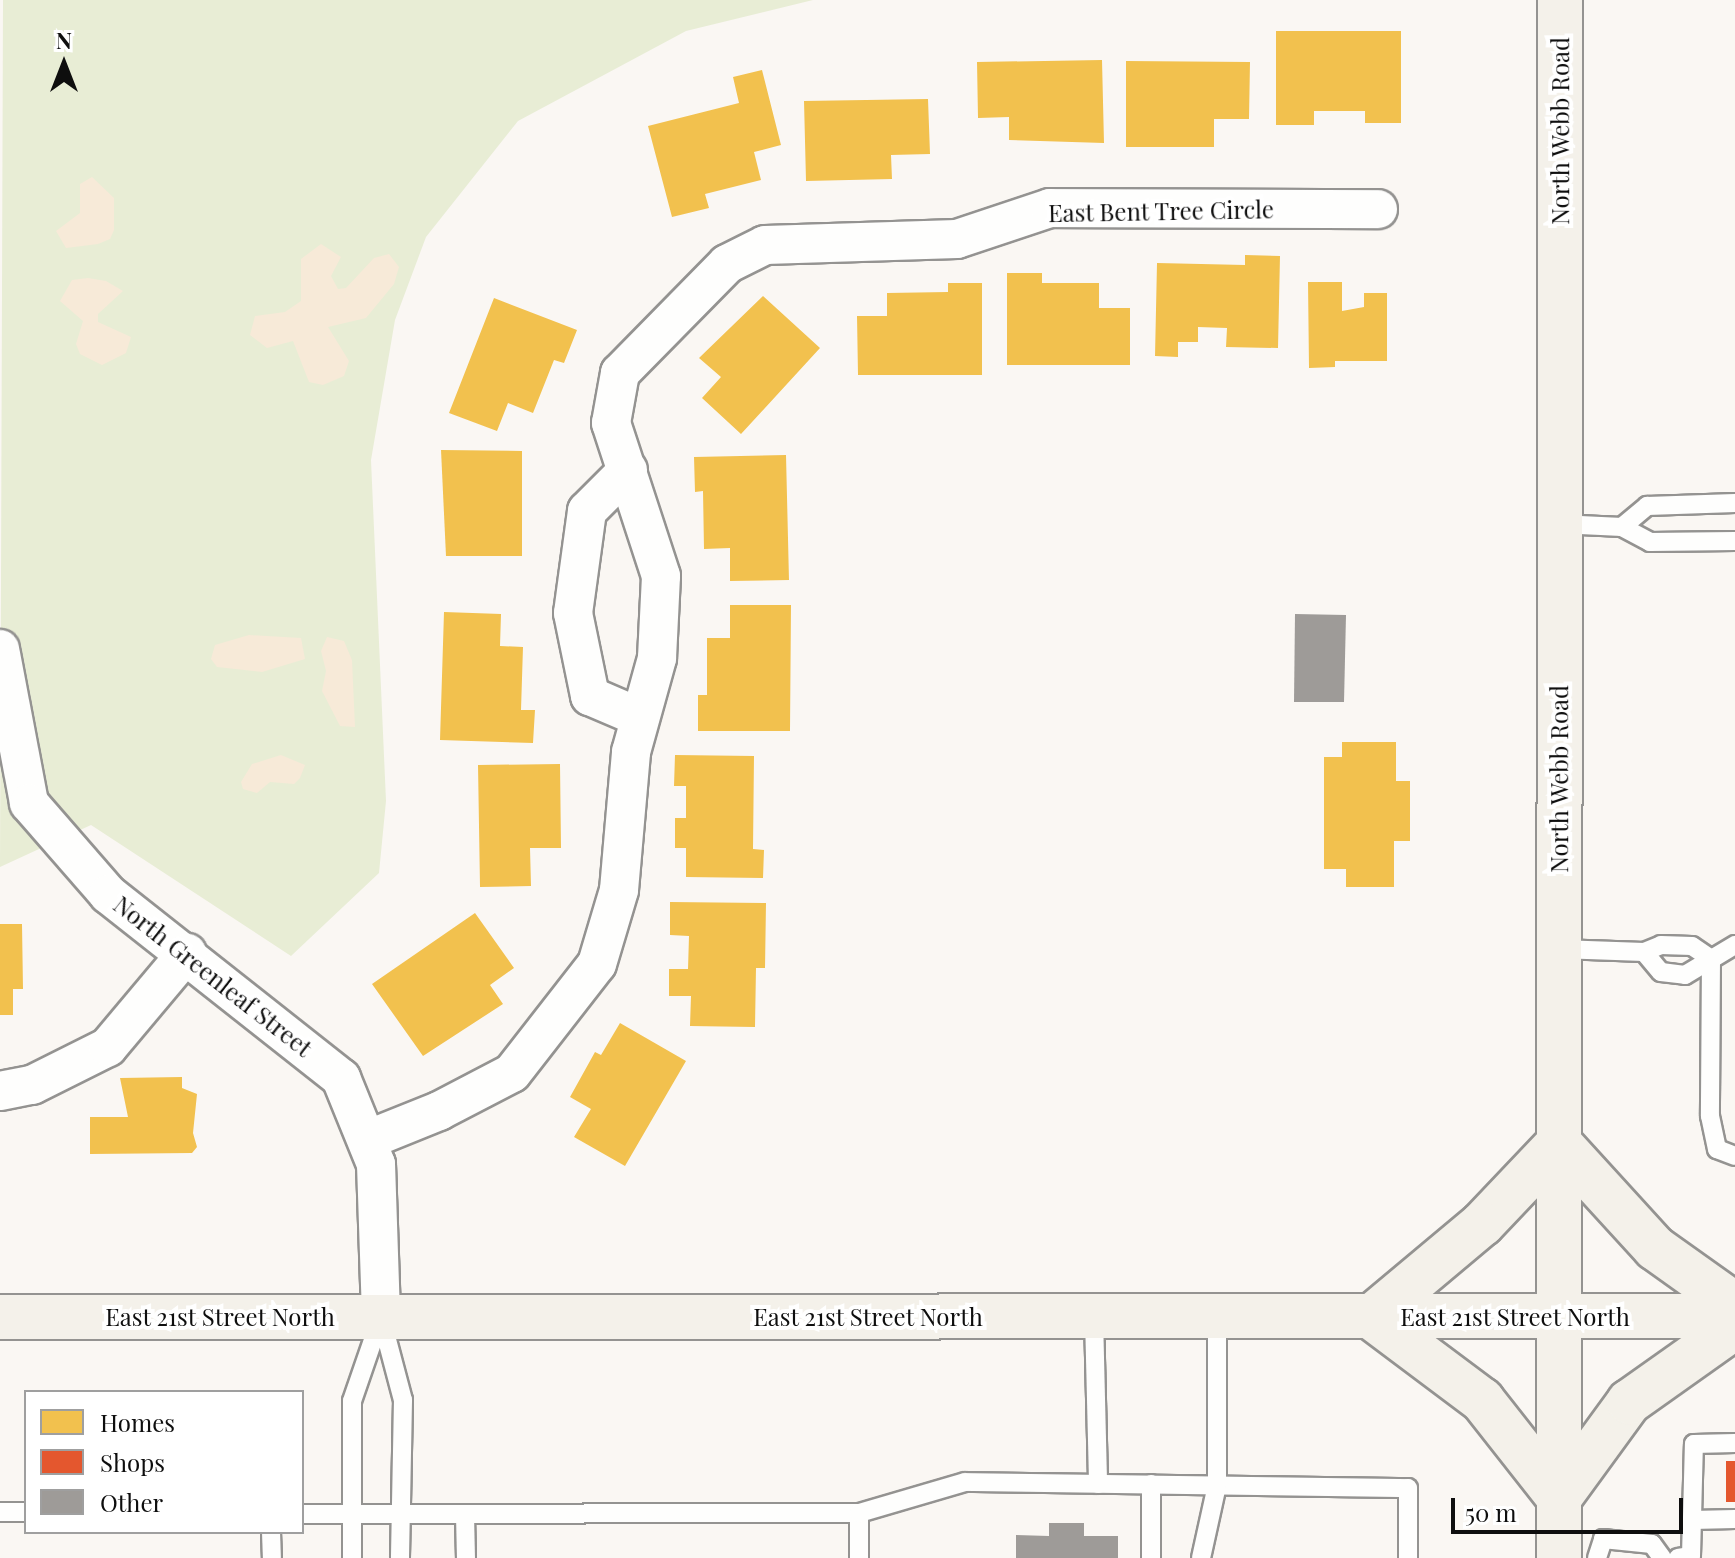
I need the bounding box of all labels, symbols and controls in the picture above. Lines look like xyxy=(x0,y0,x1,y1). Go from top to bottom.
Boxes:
north arrow xyxy=(24,24,104,104)
text: N xyxy=(56,25,72,55)
street label: North Webb Road xyxy=(1546,37,1574,225)
street label: East Bent Tree Circle xyxy=(1047,195,1275,227)
street label: North Webb Road xyxy=(1545,685,1573,873)
street label: North Greenleaf Street xyxy=(108,890,318,1062)
street label: East 21st Street North xyxy=(105,1303,335,1331)
street label: East 21st Street North xyxy=(753,1303,983,1331)
street label: East 21st Street North xyxy=(1400,1303,1630,1331)
legend xyxy=(24,1390,304,1534)
text: Homes xyxy=(100,1406,175,1438)
text: Shops xyxy=(100,1446,165,1478)
scale bar xyxy=(1455,1482,1687,1532)
text: Other xyxy=(100,1486,163,1518)
text: 50 m xyxy=(1465,1496,1517,1528)

